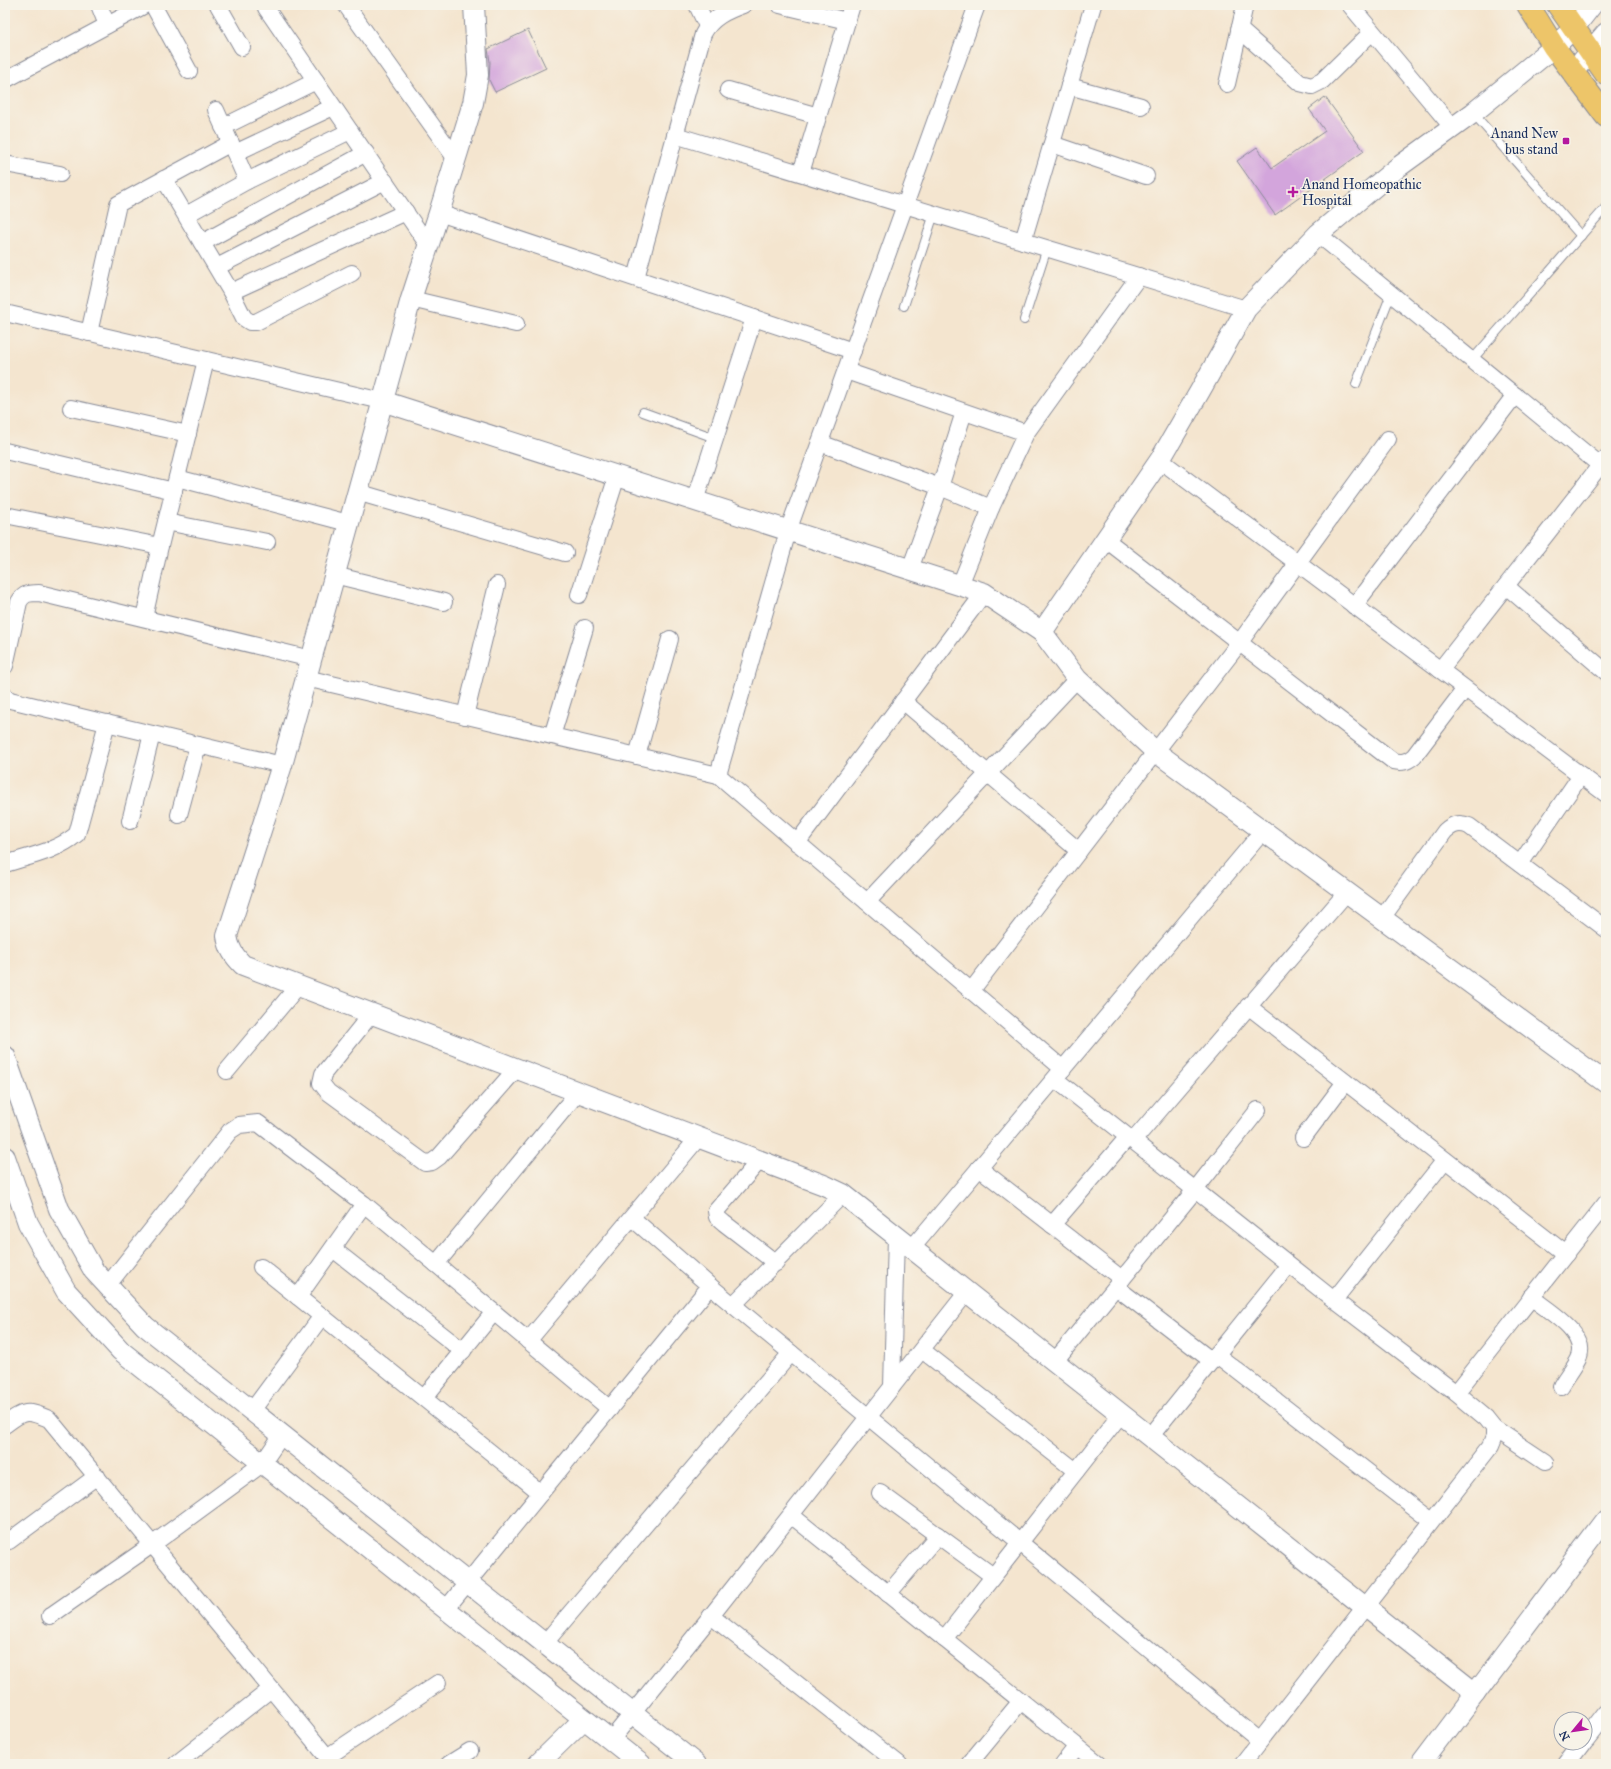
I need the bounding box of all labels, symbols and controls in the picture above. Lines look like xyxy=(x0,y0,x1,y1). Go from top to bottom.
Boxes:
place label: Anand New bus stand xyxy=(1490,125,1559,158)
marker: Anand New bus stand xyxy=(1561,136,1571,146)
place label: Anand Homeopathic Hospital xyxy=(1301,176,1422,209)
marker: Anand Homeopathic Hospital xyxy=(1287,186,1299,198)
north arrow xyxy=(1553,1711,1593,1751)
text: N xyxy=(1556,1728,1573,1743)

